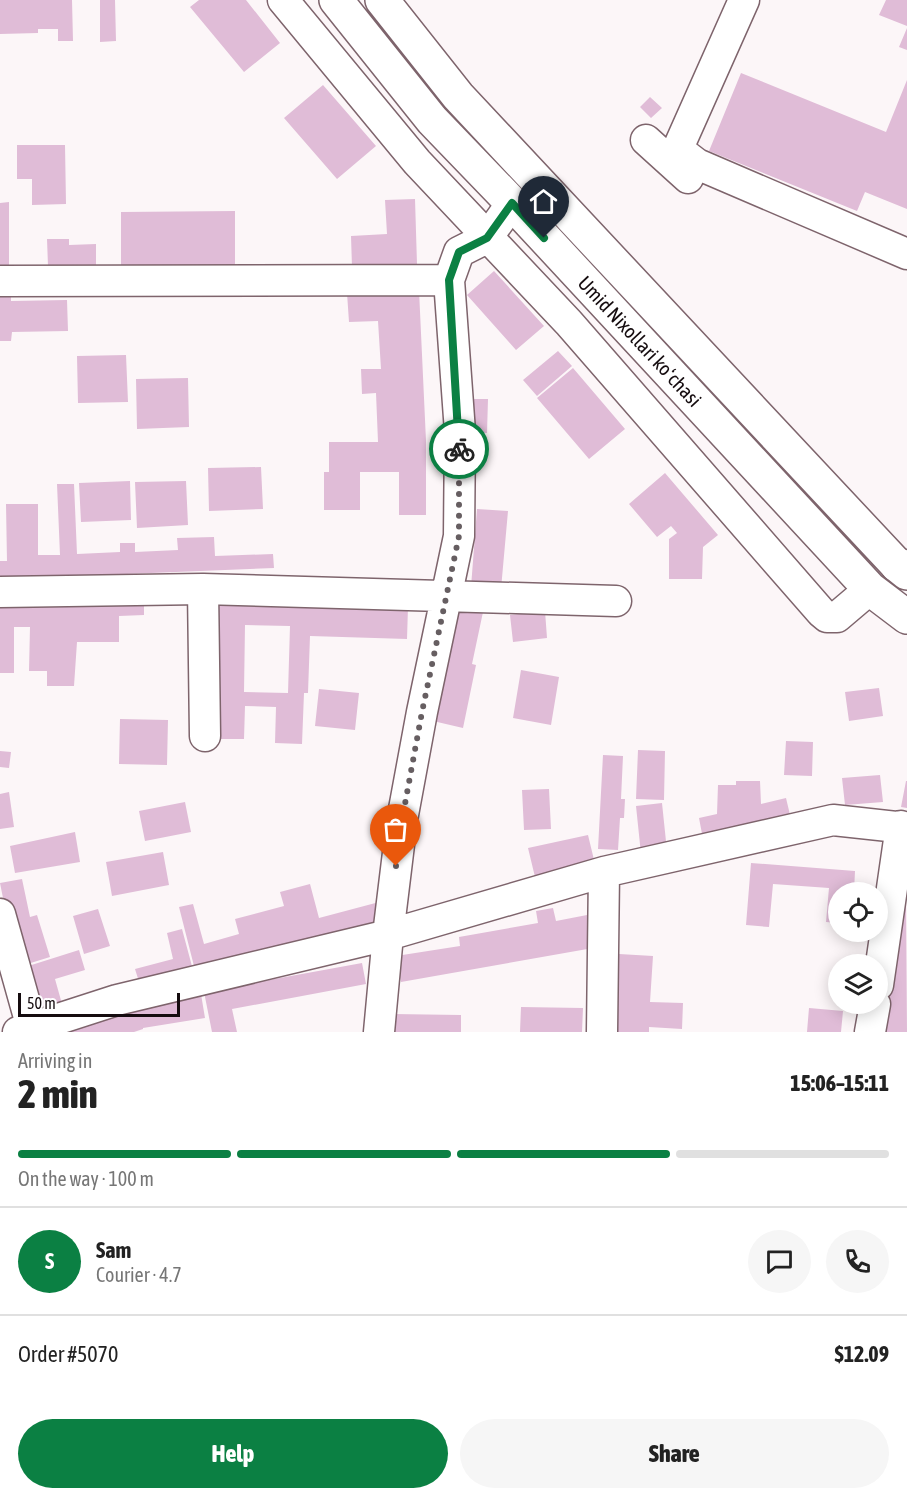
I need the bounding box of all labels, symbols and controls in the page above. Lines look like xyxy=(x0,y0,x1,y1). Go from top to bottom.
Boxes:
pin xyxy=(518,176,569,238)
icon: home xyxy=(527,185,560,218)
street label: Umid Nixollari koʻchasi xyxy=(574,271,706,411)
courier xyxy=(429,419,489,479)
icon: bike xyxy=(443,433,476,466)
pin xyxy=(370,804,421,866)
icon: bag xyxy=(379,813,412,846)
map controls xyxy=(828,882,888,1014)
button: locate xyxy=(828,882,888,942)
button: layers xyxy=(828,954,888,1014)
scale bar xyxy=(18,990,180,1018)
text: 50 m xyxy=(27,994,56,1012)
text: Arriving in xyxy=(18,1049,92,1072)
text: 15:06–15:11 xyxy=(790,1070,889,1096)
text: 2 min xyxy=(18,1072,98,1116)
text: On the way · 100 m xyxy=(18,1167,154,1190)
button: chat xyxy=(748,1230,811,1293)
button: phone xyxy=(826,1230,889,1293)
text: Sam xyxy=(96,1237,131,1263)
text: S xyxy=(45,1248,54,1274)
text: Courier · 4.7 xyxy=(96,1263,182,1286)
text: Order #5070 xyxy=(18,1341,118,1367)
text: $12.09 xyxy=(834,1341,889,1367)
button: Help xyxy=(18,1419,448,1488)
button: Share xyxy=(460,1419,889,1488)

